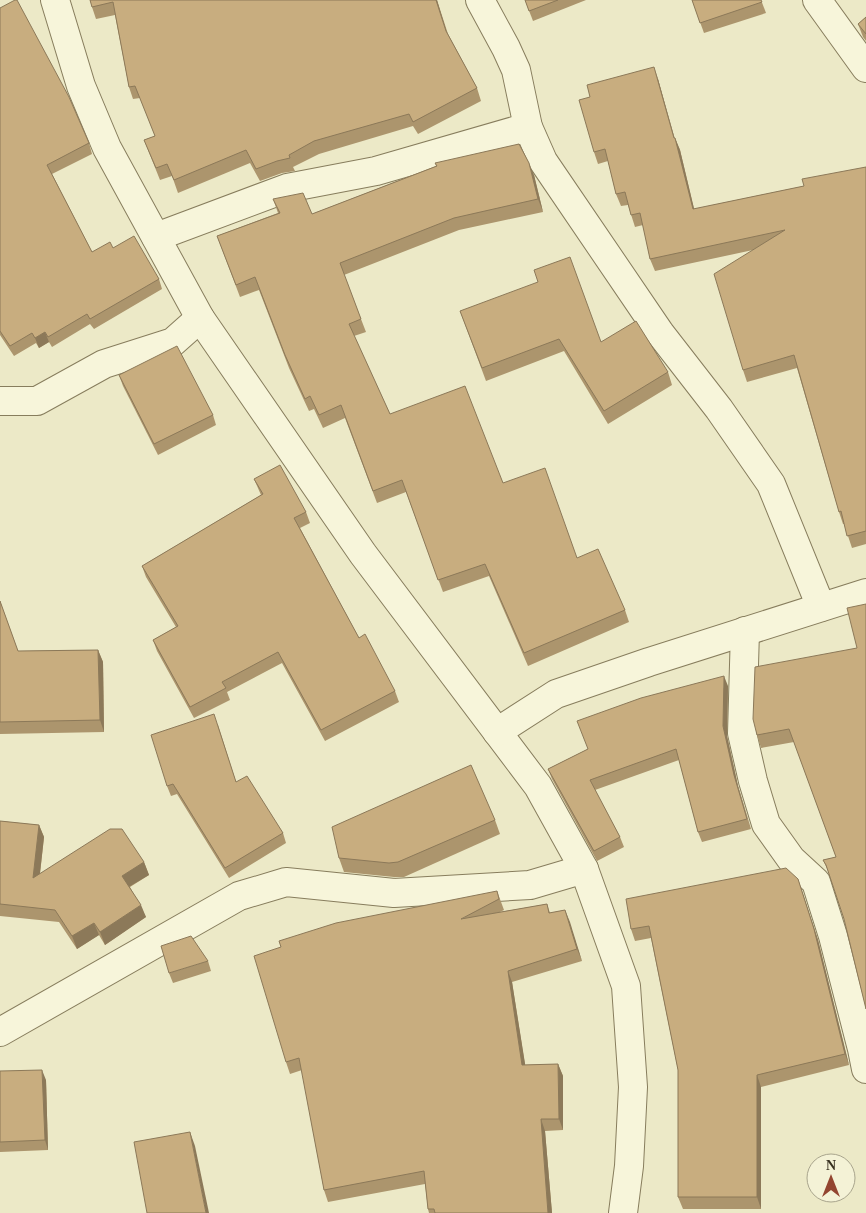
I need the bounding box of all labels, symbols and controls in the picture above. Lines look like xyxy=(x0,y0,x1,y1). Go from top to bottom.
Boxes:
north arrow xyxy=(806,1153,856,1203)
text: N xyxy=(826,1158,836,1173)

